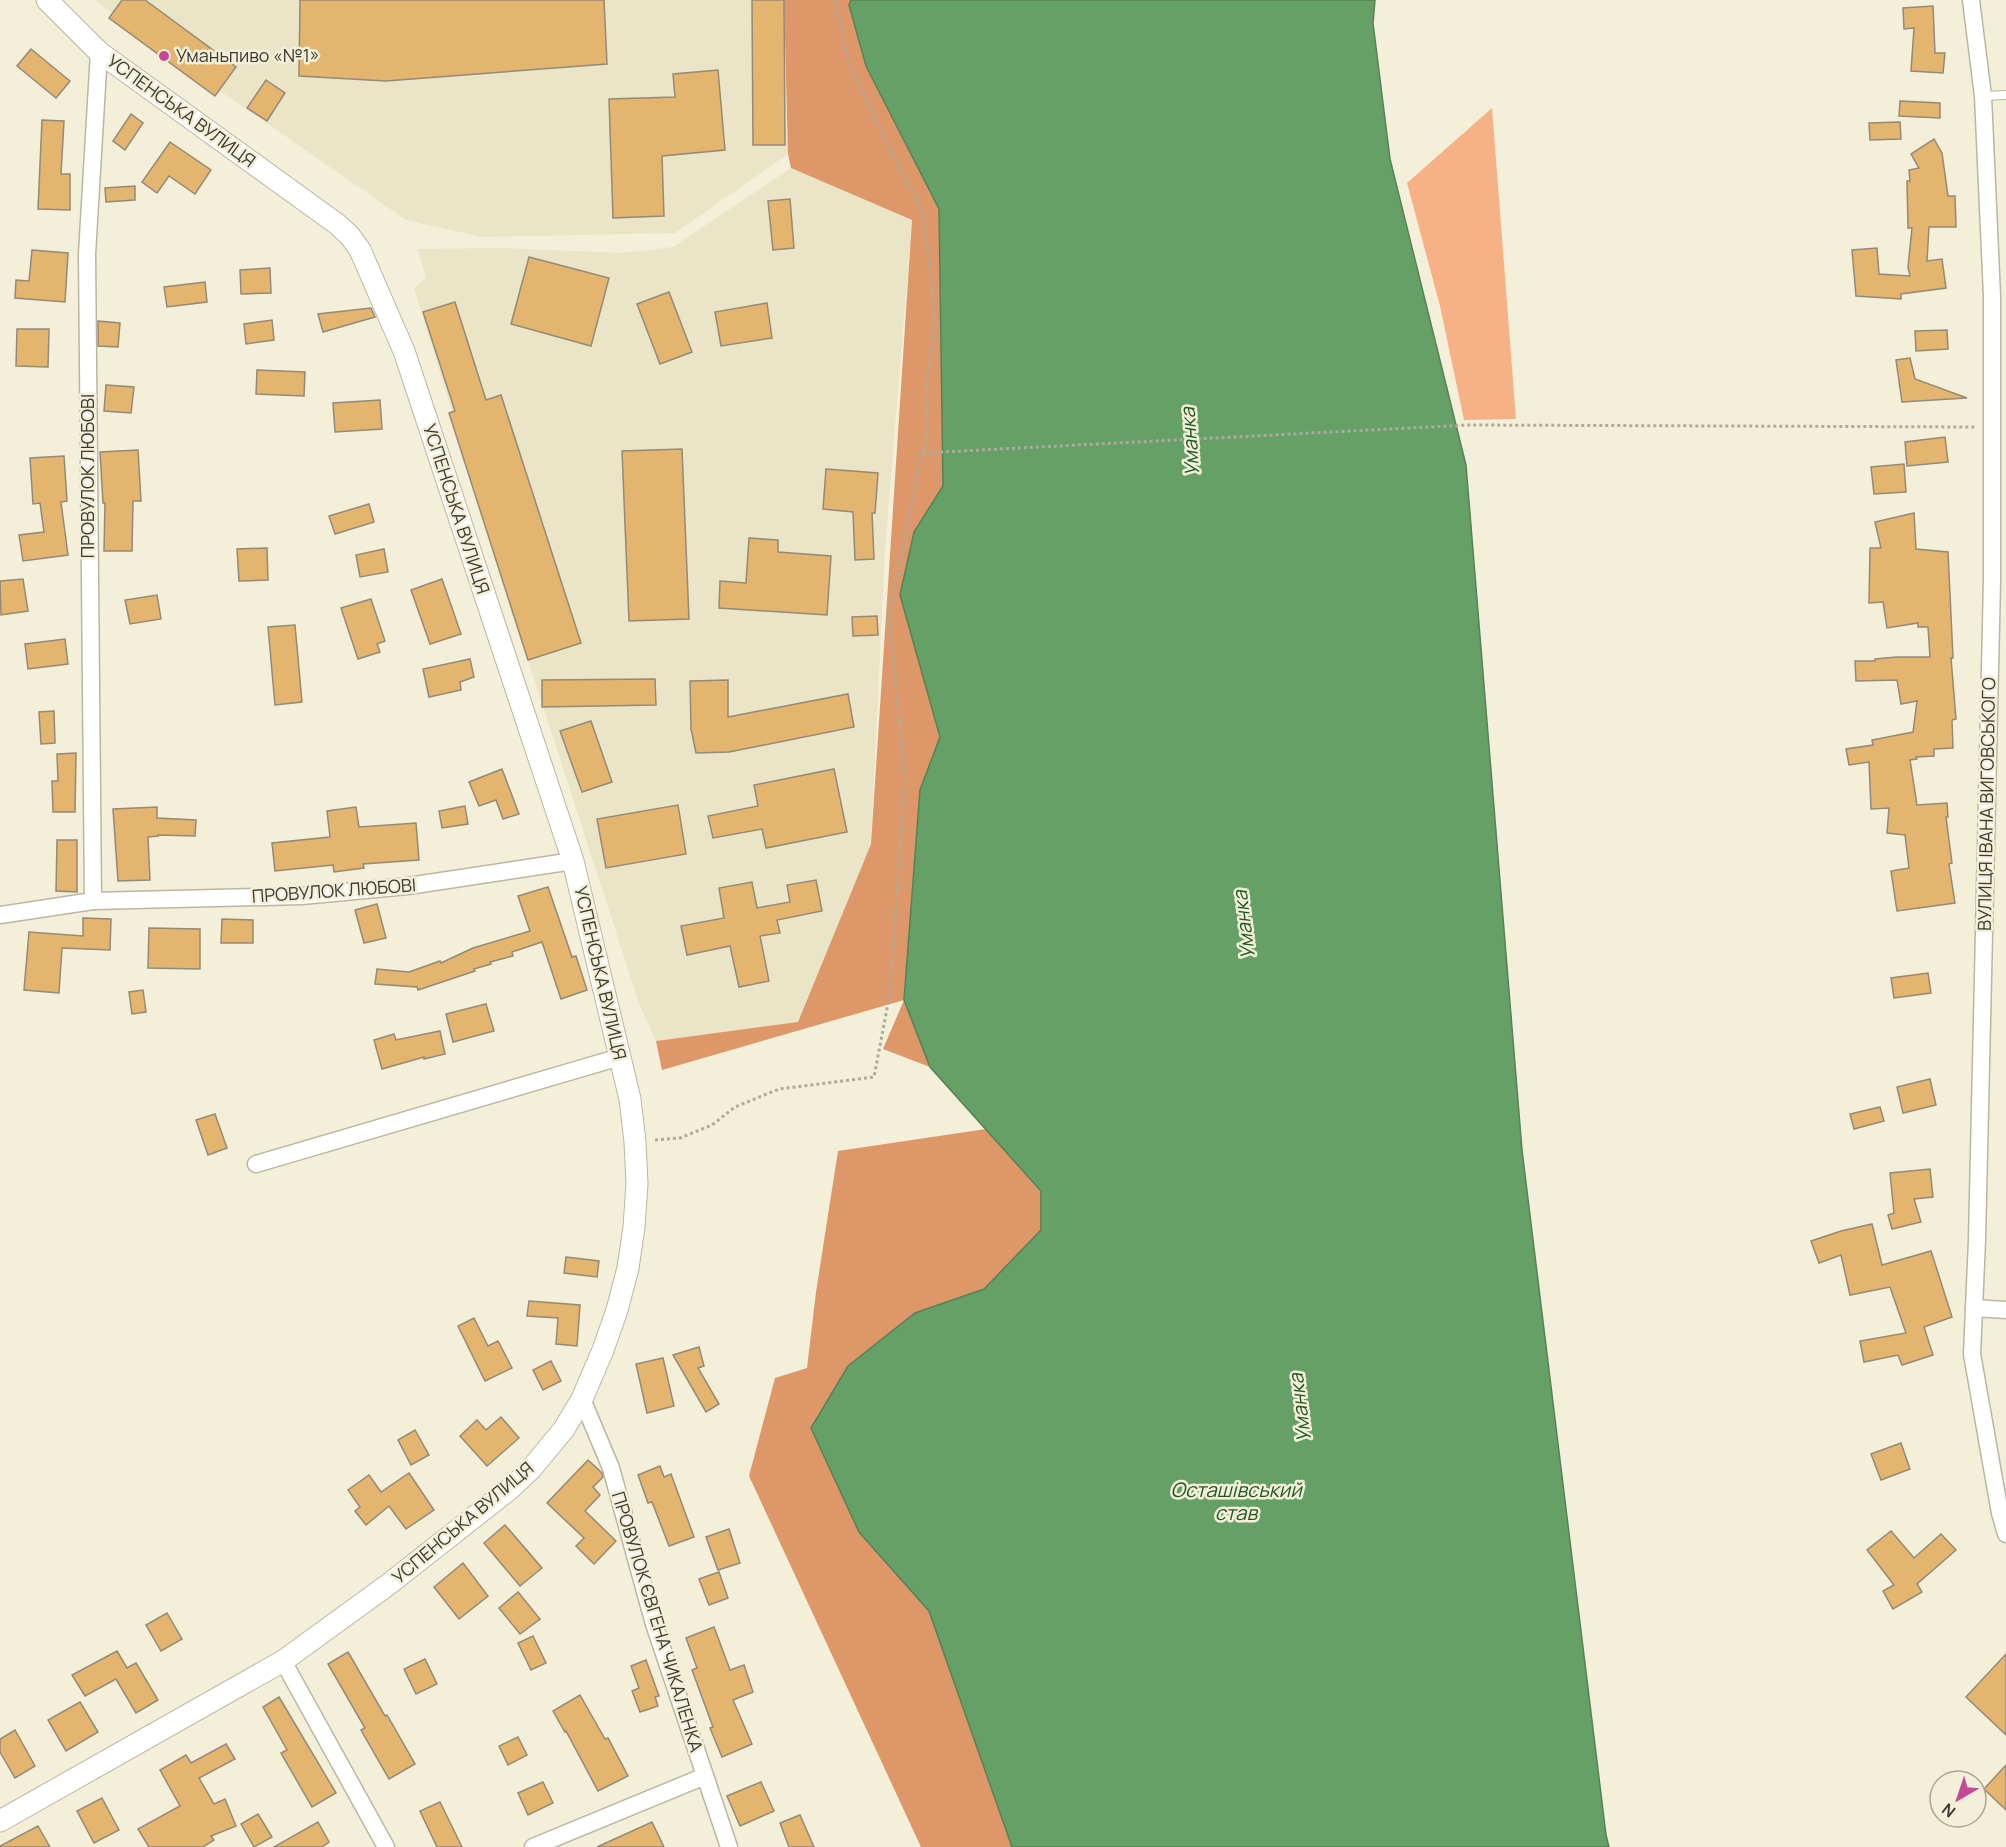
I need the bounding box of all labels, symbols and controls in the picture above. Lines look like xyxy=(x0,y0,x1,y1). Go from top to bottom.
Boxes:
place label: Уманьпиво «№1» xyxy=(176,43,319,67)
street label: УСПЕНСЬКА ВУЛИЦЯ xyxy=(103,48,260,172)
marker: Уманьпиво «№1» xyxy=(157,49,171,63)
street label: ПРОВУЛОК ЛЮБОВІ xyxy=(75,394,99,558)
water label: Уманка xyxy=(1174,406,1205,478)
street label: УСПЕНСЬКА ВУЛИЦЯ xyxy=(418,421,496,597)
street label: ВУЛИЦЯ ІВАНА ВИГОВСЬКОГО xyxy=(1972,677,2000,931)
street label: ПРОВУЛОК ЛЮБОВІ xyxy=(251,872,417,908)
street label: УСПЕНСЬКА ВУЛИЦЯ xyxy=(569,884,633,1062)
water label: Уманка xyxy=(1226,888,1261,961)
water label: Уманка xyxy=(1282,1371,1317,1444)
street label: УСПЕНСЬКА ВУЛИЦЯ xyxy=(387,1456,538,1589)
water label: Осташівський став xyxy=(1170,1476,1303,1526)
street label: ПРОВУЛОК ЄВГЕНА ЧИКАЛЕНКА xyxy=(607,1488,709,1756)
north arrow xyxy=(1928,1769,1988,1829)
text: N xyxy=(1937,1798,1960,1823)

